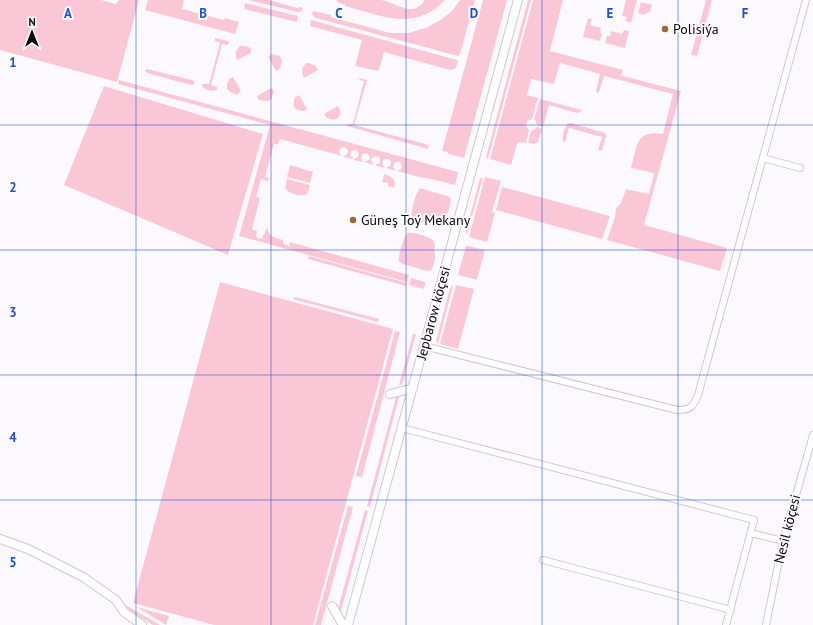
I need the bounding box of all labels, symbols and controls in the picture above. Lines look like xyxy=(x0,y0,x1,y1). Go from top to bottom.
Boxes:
text: A xyxy=(64,5,72,22)
text: B xyxy=(199,5,207,22)
text: C xyxy=(335,5,343,22)
text: D xyxy=(470,5,478,22)
text: E xyxy=(607,5,614,22)
text: F xyxy=(742,5,749,22)
north arrow xyxy=(12,12,52,52)
text: N xyxy=(28,15,36,29)
place label: Polisiýa xyxy=(673,20,719,38)
marker: Polisiýa xyxy=(660,24,670,34)
text: 1 xyxy=(9,54,17,71)
text: 2 xyxy=(9,179,17,196)
place label: Güneş Toý Mekany xyxy=(361,211,471,229)
marker: Güneş Toý Mekany xyxy=(348,215,358,225)
street label: Jepbarow köçesi xyxy=(412,264,454,363)
text: 3 xyxy=(9,304,17,321)
text: 4 xyxy=(9,429,17,446)
street label: Nesil köçesi xyxy=(770,492,804,566)
text: 5 xyxy=(9,554,17,571)

